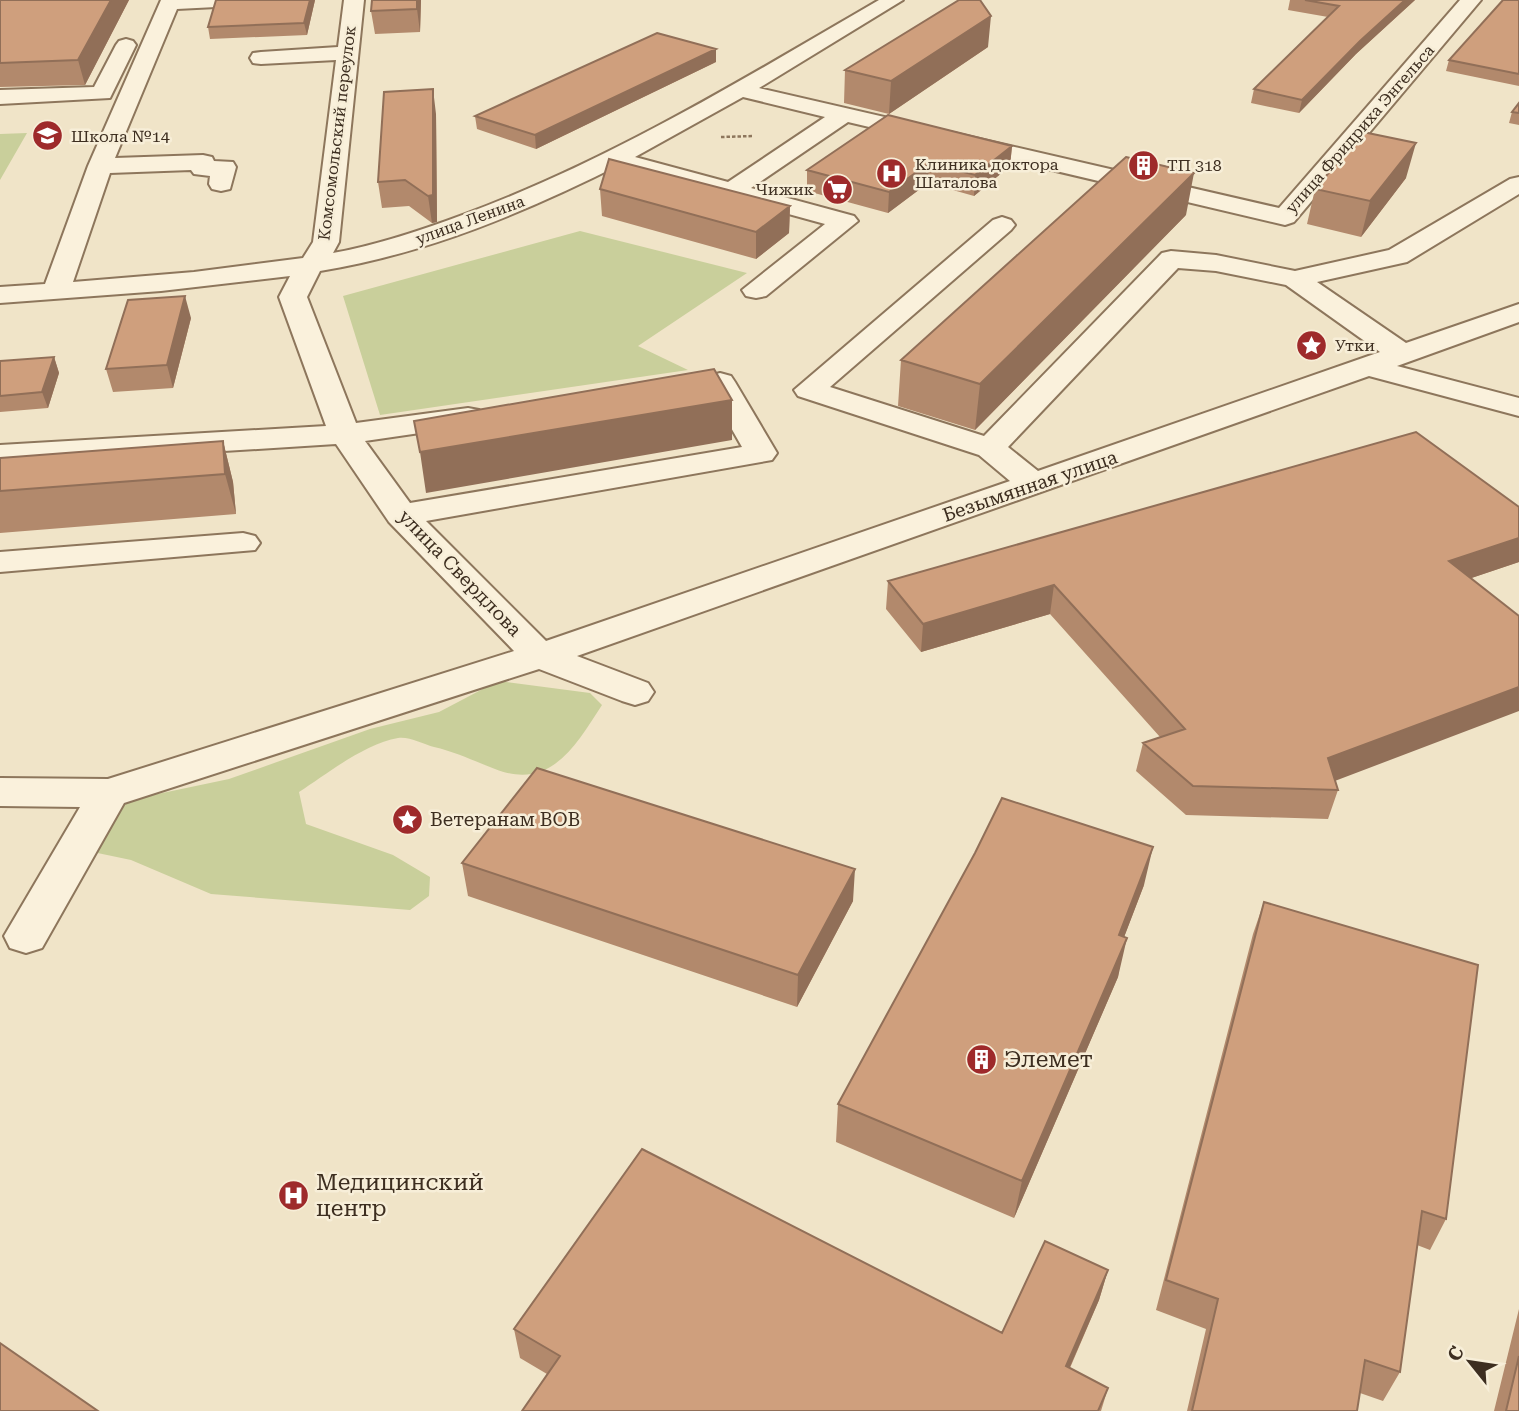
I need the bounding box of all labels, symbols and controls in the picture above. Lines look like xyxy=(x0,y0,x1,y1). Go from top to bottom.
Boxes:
street label: Комсомольский переулок xyxy=(314,24,360,242)
street label: улица Фридриха Энгельса xyxy=(1282,41,1439,217)
school or university icon: Школа №14 xyxy=(31,119,65,153)
place label: Школа №14 xyxy=(71,127,170,146)
building icon: ТП 318 xyxy=(1127,148,1161,182)
place label: Клиника доктора Шаталова xyxy=(915,155,1059,192)
hospital icon: Клиника доктора Шаталова xyxy=(875,156,909,190)
place label: ТП 318 xyxy=(1167,156,1222,175)
supermarket icon: Чижик xyxy=(820,172,854,206)
place label: Чижик xyxy=(755,180,814,199)
street label: улица Ленина xyxy=(413,191,527,248)
place icon: Утки xyxy=(1295,328,1329,362)
place label: Утки xyxy=(1335,336,1375,355)
street label: Безымянная улица xyxy=(940,445,1121,527)
street label: улица Свердлова xyxy=(394,505,527,642)
place icon: Ветеранам ВОВ xyxy=(390,802,424,836)
place label: Ветеранам ВОВ xyxy=(430,808,580,831)
building icon: Элемет xyxy=(964,1042,998,1076)
place label: Элемет xyxy=(1004,1046,1093,1073)
place label: Медицинский центр xyxy=(316,1169,484,1222)
hospital icon: Медицинский центр xyxy=(276,1178,310,1212)
north arrow xyxy=(1435,1327,1505,1397)
text: С xyxy=(1442,1342,1469,1365)

